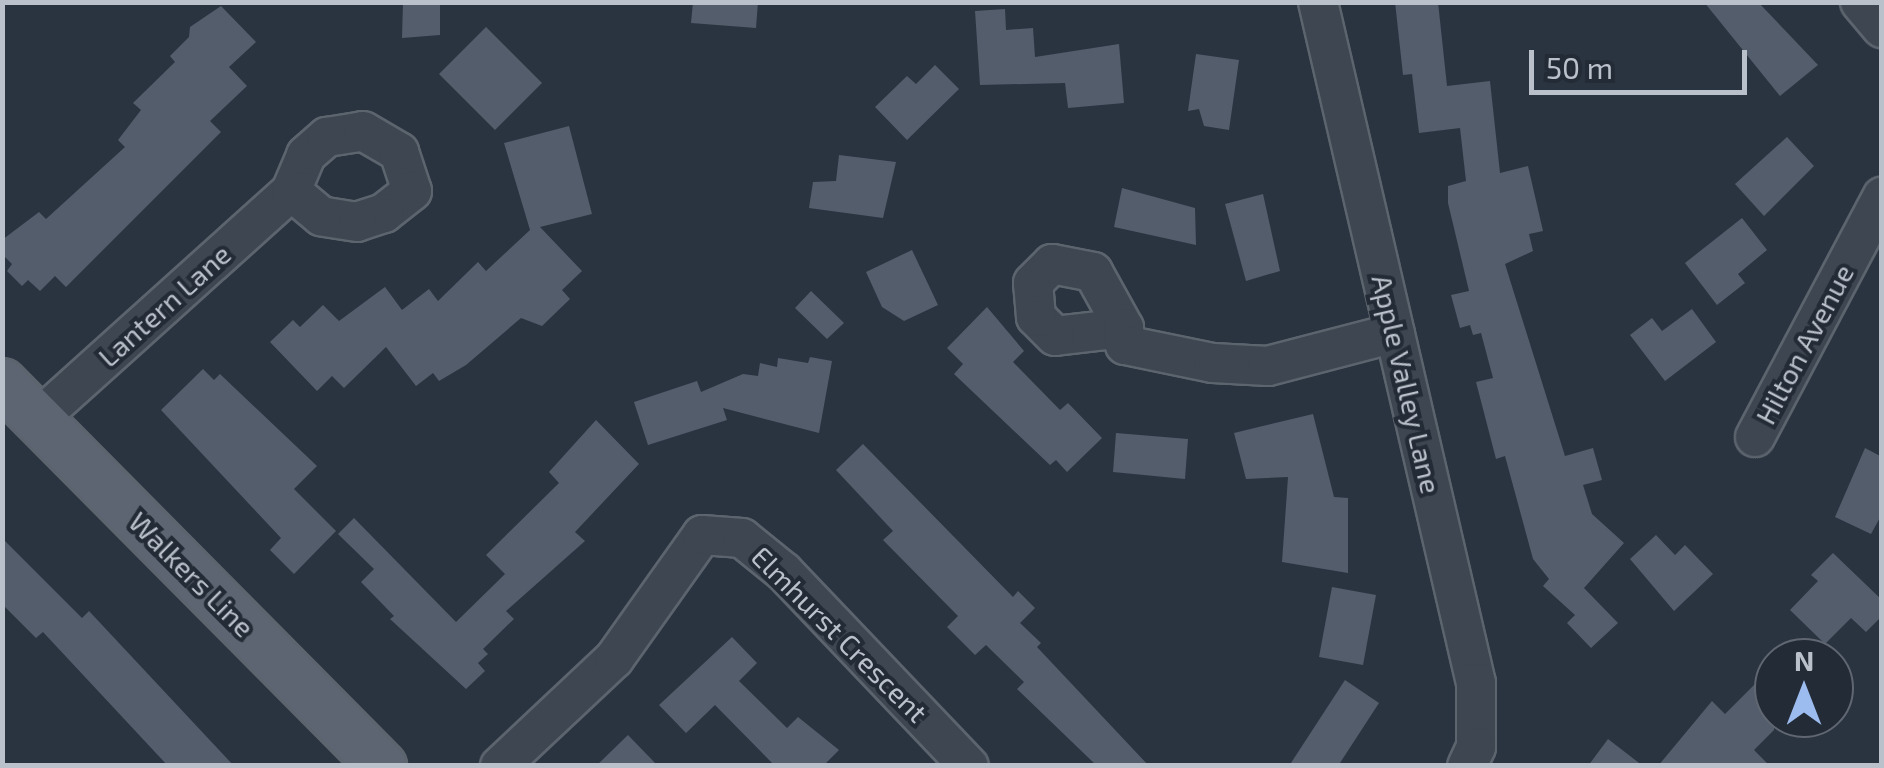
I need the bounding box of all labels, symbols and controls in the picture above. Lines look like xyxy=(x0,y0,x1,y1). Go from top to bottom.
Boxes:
scale bar xyxy=(1534,30,1752,92)
text: 50 m xyxy=(1546,49,1613,85)
street label: Lantern Lane xyxy=(91,237,237,373)
street label: Hilton Avenue xyxy=(1748,258,1860,430)
street label: Apple Valley Lane xyxy=(1365,271,1449,497)
street label: Walkers Line xyxy=(122,504,262,644)
street label: Elmhurst Crescent xyxy=(745,539,935,729)
north arrow xyxy=(1754,638,1854,738)
text: N xyxy=(1794,643,1814,677)

